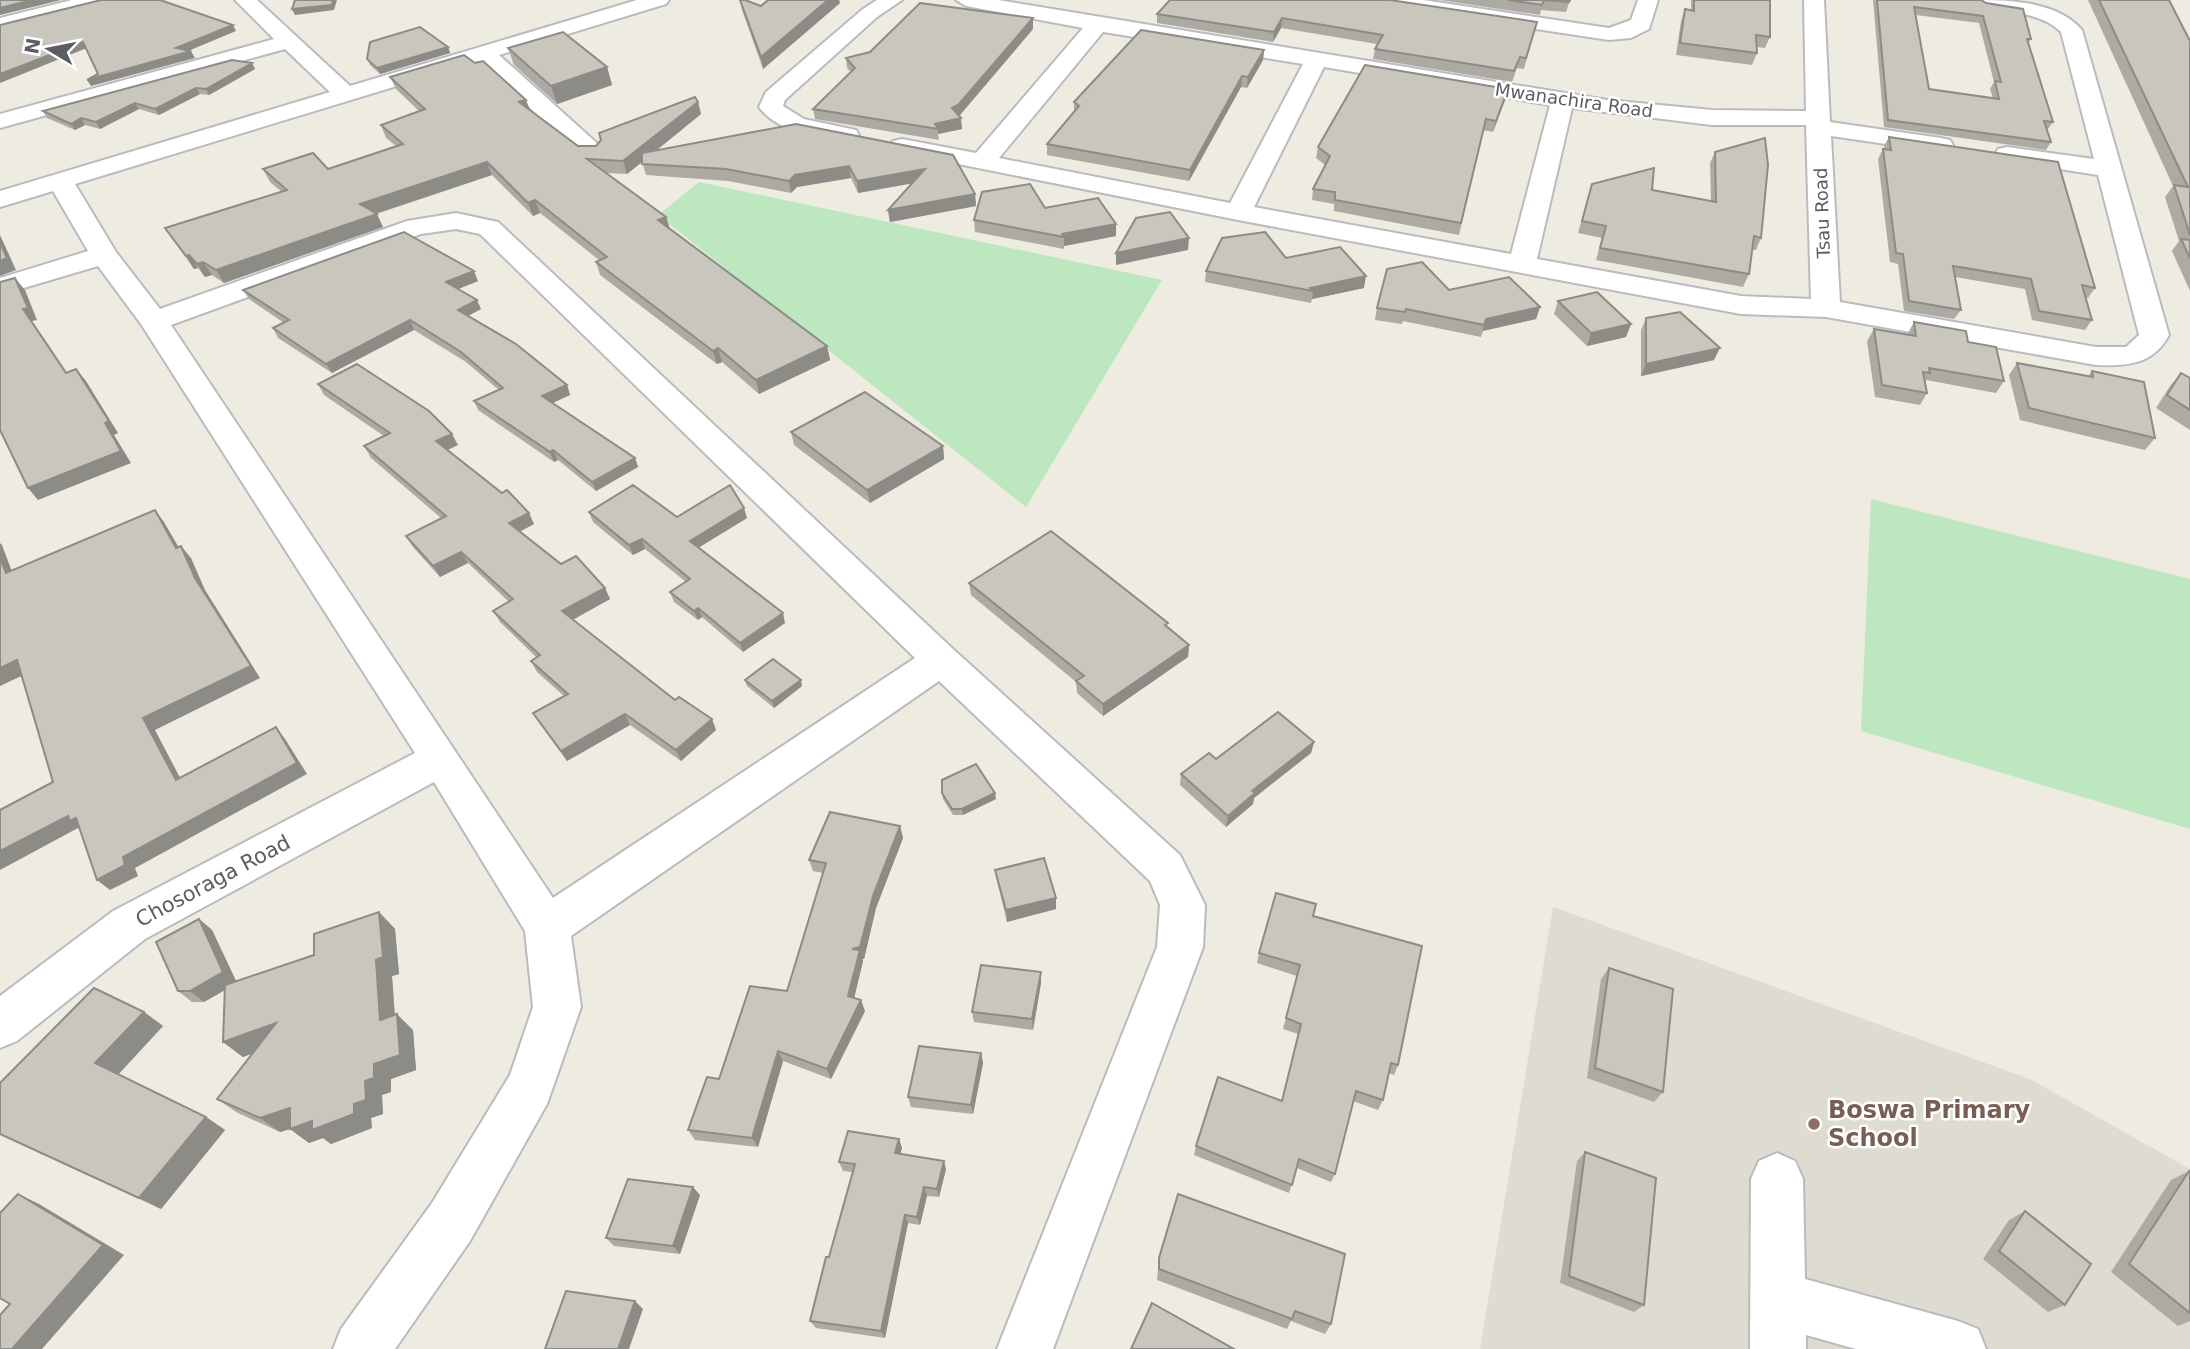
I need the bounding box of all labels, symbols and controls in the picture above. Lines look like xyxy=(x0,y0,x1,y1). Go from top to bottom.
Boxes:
north arrow xyxy=(14,14,84,84)
text: N xyxy=(20,36,44,56)
street label: Mwanachira Road xyxy=(1494,79,1654,121)
street label: Tsau Road xyxy=(1810,167,1834,260)
street label: Chosoraga Road xyxy=(132,830,294,932)
place label: Boswa Primary School xyxy=(1828,1096,2030,1152)
marker: Boswa Primary School xyxy=(1806,1116,1822,1132)

